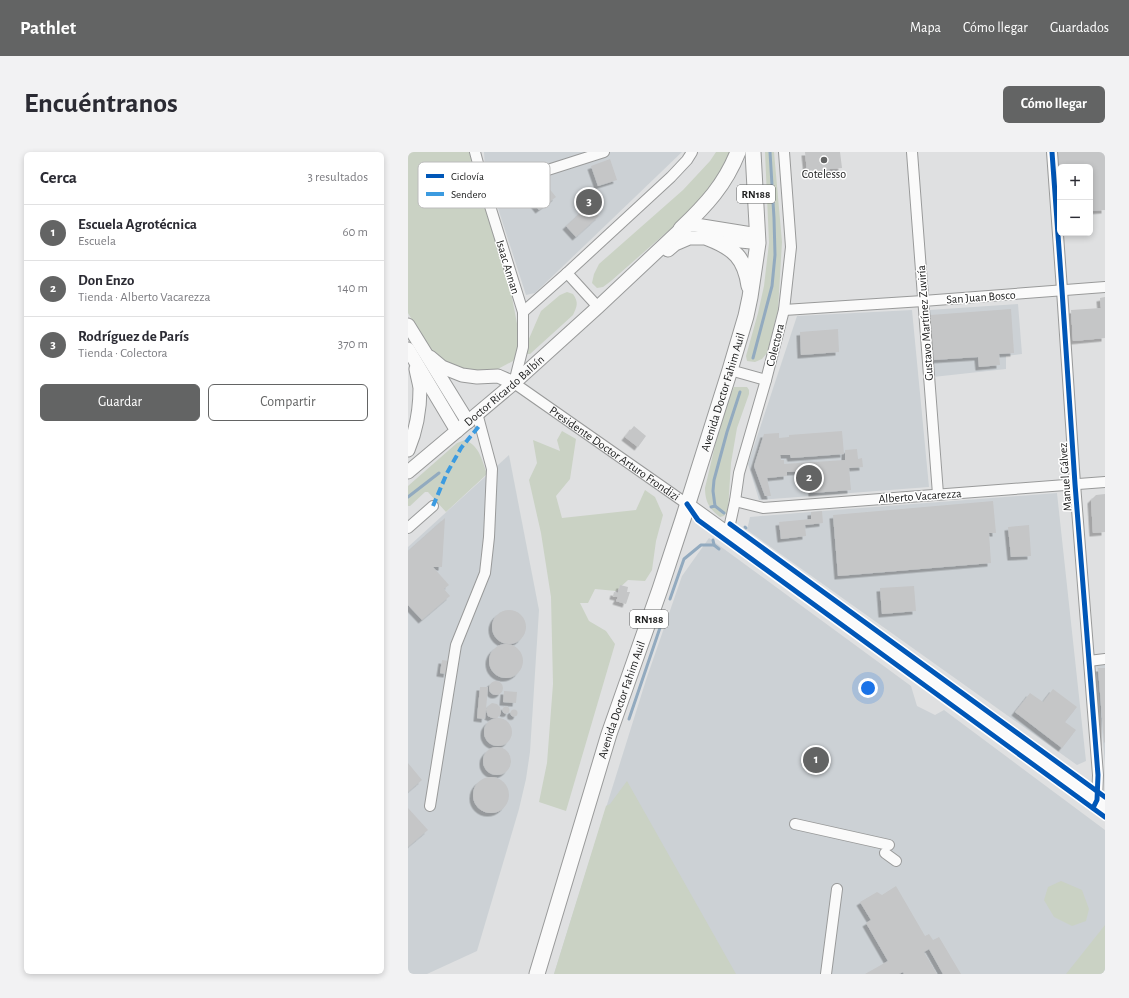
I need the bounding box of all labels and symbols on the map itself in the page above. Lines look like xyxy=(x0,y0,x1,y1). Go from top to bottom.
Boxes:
marker: Cotelesso xyxy=(819,155,829,165)
legend xyxy=(418,162,550,208)
place label: Cotelesso xyxy=(802,168,846,180)
text: Ciclovía xyxy=(451,171,484,182)
road number: RN188 xyxy=(737,185,775,203)
pin: 3 xyxy=(576,187,602,217)
text: Sendero xyxy=(451,189,486,200)
street label: Isaac Annan xyxy=(494,239,522,295)
street label: Gustavo Martínez Zuviría xyxy=(915,264,935,381)
street label: San Juan Bosco xyxy=(946,289,1016,305)
street label: Colectora xyxy=(764,322,786,368)
street label: Avenida Doctor Fahim Auil xyxy=(699,331,747,453)
street label: Doctor Ricardo Balbín xyxy=(462,353,546,428)
street label: Presidente Doctor Arturo Frondizi xyxy=(547,404,682,503)
street label: Manuel Gálvez xyxy=(1057,442,1073,512)
pin: 2 xyxy=(796,463,822,493)
street label: Alberto Vacarezza xyxy=(878,487,962,505)
road number: RN188 xyxy=(630,610,668,628)
street label: Avenida Doctor Fahim Auil xyxy=(596,639,647,760)
your location xyxy=(858,678,878,698)
pin: 1 xyxy=(803,745,829,775)

